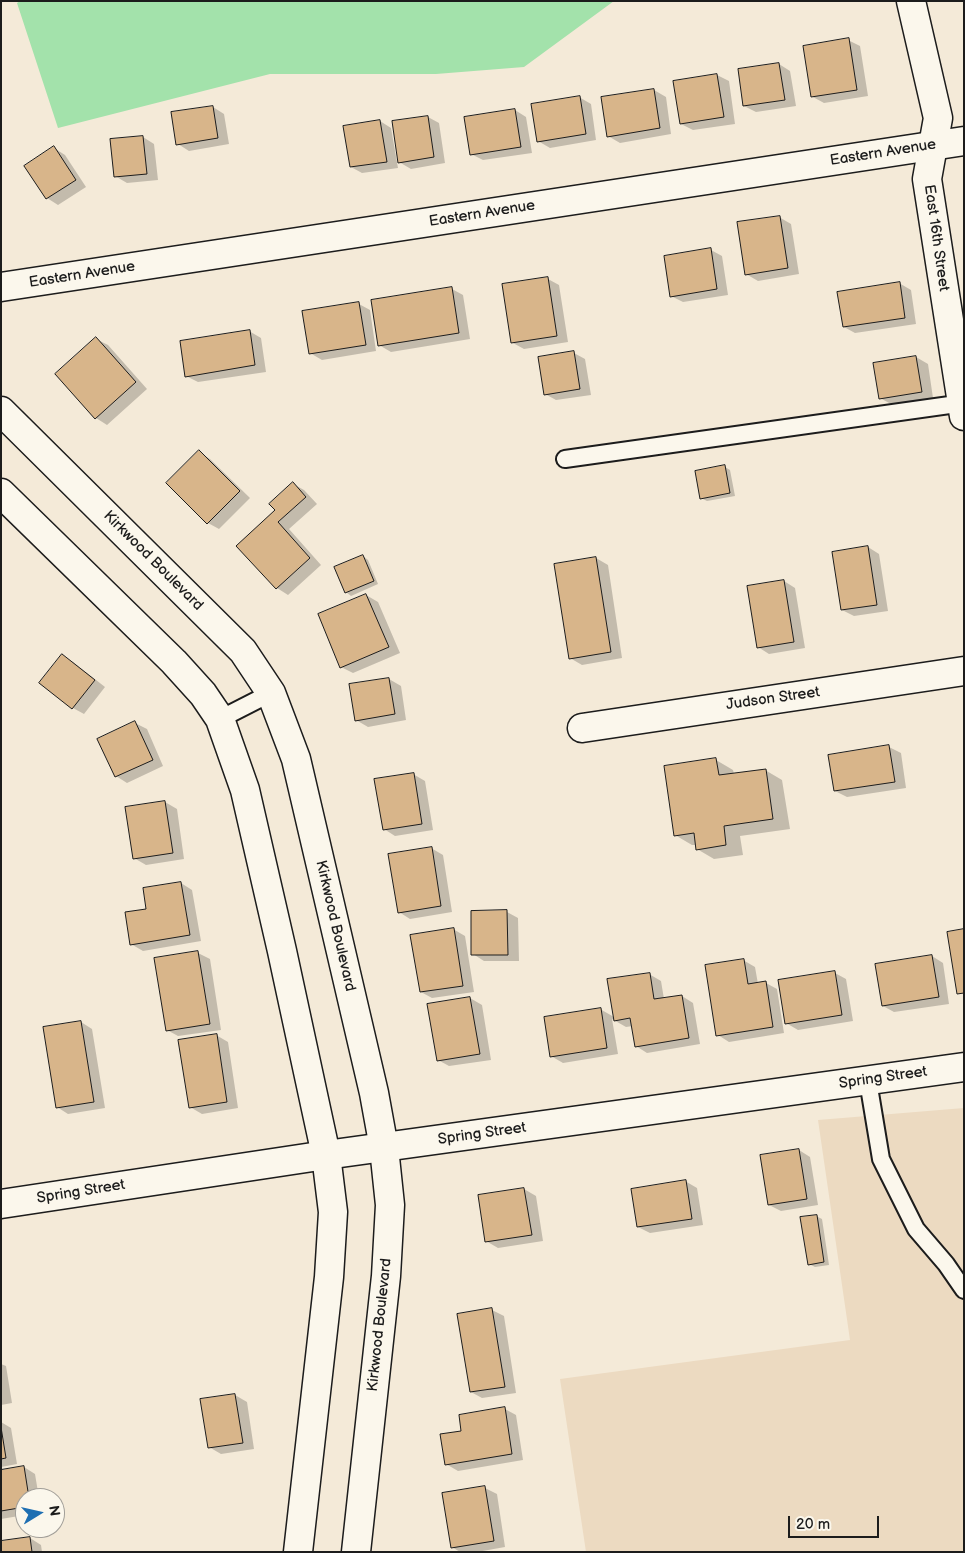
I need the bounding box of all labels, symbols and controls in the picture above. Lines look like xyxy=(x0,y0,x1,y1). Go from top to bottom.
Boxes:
street label: Eastern Avenue xyxy=(829,136,937,170)
street label: East 16th Street xyxy=(920,183,952,293)
street label: Eastern Avenue xyxy=(428,197,536,231)
street label: Eastern Avenue xyxy=(28,258,136,292)
street label: Kirkwood Boulevard xyxy=(99,507,207,615)
street label: Judson Street xyxy=(725,684,821,714)
street label: Kirkwood Boulevard xyxy=(311,859,359,993)
street label: Spring Street xyxy=(838,1063,928,1093)
street label: Spring Street xyxy=(437,1119,527,1149)
street label: Spring Street xyxy=(36,1176,126,1208)
street label: Kirkwood Boulevard xyxy=(364,1257,396,1393)
north arrow xyxy=(15,1488,65,1538)
text: N xyxy=(45,1504,64,1517)
scale bar xyxy=(790,1506,881,1538)
text: 20 m xyxy=(796,1515,830,1534)

